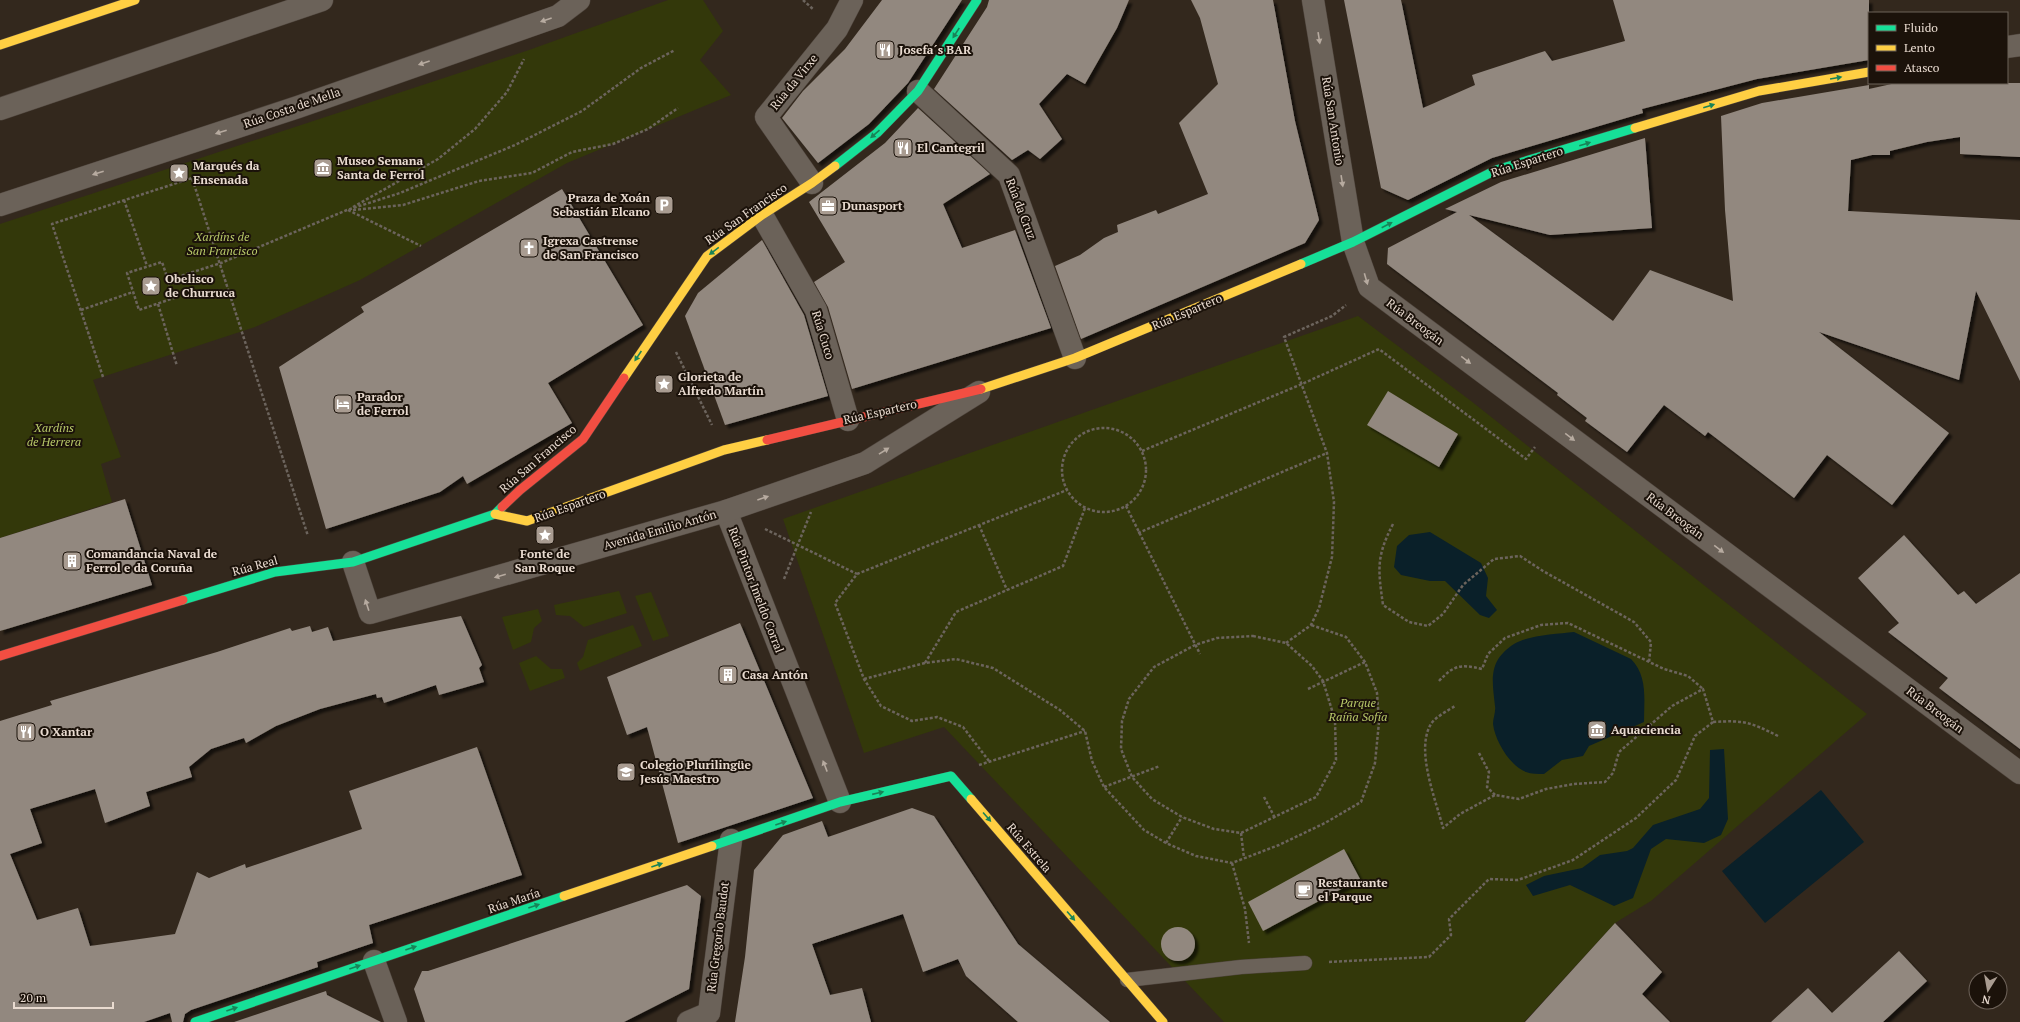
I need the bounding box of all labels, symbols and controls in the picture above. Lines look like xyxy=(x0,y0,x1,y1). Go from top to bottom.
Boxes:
legend xyxy=(1868,12,2008,84)
one-way arrow xyxy=(540,17,552,23)
text: Fluido xyxy=(1904,20,1938,35)
one-way arrow xyxy=(952,28,960,38)
one-way arrow xyxy=(1316,32,1322,45)
restaurant icon: Josefa´s BAR xyxy=(874,39,896,61)
text: Lento xyxy=(1904,40,1935,55)
place label: Josefa´s BAR xyxy=(899,42,972,57)
street label: Rúa da Virxe xyxy=(767,51,821,113)
one-way arrow xyxy=(417,60,429,66)
text: Atasco xyxy=(1904,60,1940,75)
one-way arrow xyxy=(1830,74,1842,80)
street label: Rúa San Antonio xyxy=(1319,75,1348,167)
street label: Rúa Costa de Mella xyxy=(241,84,342,131)
one-way arrow xyxy=(1703,103,1715,109)
one-way arrow xyxy=(215,129,227,135)
one-way arrow xyxy=(870,129,881,138)
restaurant icon: El Cantegril xyxy=(892,137,914,159)
place label: El Cantegril xyxy=(917,140,985,155)
one-way arrow xyxy=(1579,140,1591,146)
street label: Rúa Espartero xyxy=(1489,143,1565,180)
place label: Museo Semana Santa de Ferrol xyxy=(337,153,425,182)
museum icon: Museo Semana Santa de Ferrol xyxy=(312,157,334,179)
place label: Marqués da Ensenada xyxy=(193,158,260,187)
place icon: Marqués da Ensenada xyxy=(168,162,190,184)
one-way arrow xyxy=(91,170,103,176)
one-way arrow xyxy=(1339,175,1345,187)
street label: Rúa da Cruz xyxy=(1003,176,1040,242)
street label: Rúa San Francisco xyxy=(702,179,790,247)
place label: Praza de Xoán Sebastián Elcano xyxy=(553,190,650,219)
parking icon: Praza de Xoán Sebastián Elcano xyxy=(653,194,675,216)
office icon: Dunasport xyxy=(817,195,839,217)
place label: Dunasport xyxy=(842,198,903,213)
one-way arrow xyxy=(1382,221,1393,228)
park label: Xardíns de San Francisco xyxy=(186,229,258,258)
place label: Igrexa Castrense de San Francisco xyxy=(543,233,639,262)
church icon: Igrexa Castrense de San Francisco xyxy=(518,237,540,259)
one-way arrow xyxy=(708,247,719,255)
place label: Obelisco de Churruca xyxy=(165,271,235,300)
one-way arrow xyxy=(1363,273,1369,285)
place icon: Obelisco de Churruca xyxy=(140,275,162,297)
street label: Rúa Espartero xyxy=(1149,290,1225,333)
street label: Rúa Breogán xyxy=(1384,295,1447,348)
street label: Rúa Cuco xyxy=(809,309,838,361)
one-way arrow xyxy=(634,351,642,362)
one-way arrow xyxy=(1460,355,1471,364)
place label: Glorieta de Alfredo Martín xyxy=(678,369,764,398)
place icon: Glorieta de Alfredo Martín xyxy=(653,373,675,395)
place label: Parador de Ferrol xyxy=(357,389,409,418)
hotel icon: Parador de Ferrol xyxy=(332,393,354,415)
street label: Rúa Espartero xyxy=(842,396,918,427)
park label: Xardíns de Herrera xyxy=(27,420,81,449)
street label: Rúa San Francisco xyxy=(496,421,579,496)
one-way arrow xyxy=(1564,433,1575,441)
one-way arrow xyxy=(878,448,889,455)
street label: Rúa Espartero xyxy=(532,486,608,525)
street label: Rúa Breogán xyxy=(1644,489,1707,542)
one-way arrow xyxy=(757,495,769,501)
street label: Avenida Emilio Antón xyxy=(602,506,718,553)
place icon: Fonte de San Roque xyxy=(534,524,556,546)
street label: Rúa Pintor Imeldo Corral xyxy=(726,525,788,655)
one-way arrow xyxy=(1713,544,1724,553)
place label: Comandancia Naval de Ferrol e da Coruña xyxy=(86,546,218,575)
place label: Fonte de San Roque xyxy=(515,546,576,575)
building icon: Comandancia Naval de Ferrol e da Coruña xyxy=(61,550,83,572)
street label: Rúa Real xyxy=(230,552,280,579)
one-way arrow xyxy=(494,573,506,579)
one-way arrow xyxy=(364,598,370,610)
building icon: Casa Antón xyxy=(717,664,739,686)
place label: Casa Antón xyxy=(742,667,808,682)
street label: Rúa Breogán xyxy=(1904,683,1967,736)
park label: Parque Raíña Sofía xyxy=(1328,695,1387,724)
museum icon: Aquaciencia xyxy=(1586,719,1608,741)
restaurant icon: O Xantar xyxy=(15,721,37,743)
place label: Aquaciencia xyxy=(1611,722,1681,737)
place label: O Xantar xyxy=(40,724,93,739)
place label: Colegio Plurilingüe Jesús Maestro xyxy=(640,757,751,786)
one-way arrow xyxy=(822,760,828,772)
school or university icon: Colegio Plurilingüe Jesús Maestro xyxy=(615,761,637,783)
one-way arrow xyxy=(871,790,884,796)
one-way arrow xyxy=(982,812,991,822)
one-way arrow xyxy=(775,819,787,825)
street label: Rúa Estrela xyxy=(1004,820,1055,875)
one-way arrow xyxy=(652,861,664,867)
place label: Restaurante el Parque xyxy=(1318,875,1388,904)
cafe icon: Restaurante el Parque xyxy=(1293,879,1315,901)
street label: Rúa Gregorio Baudot xyxy=(703,880,732,993)
street label: Rúa María xyxy=(486,885,542,916)
one-way arrow xyxy=(529,903,541,909)
one-way arrow xyxy=(1067,910,1076,921)
one-way arrow xyxy=(406,945,418,951)
one-way arrow xyxy=(350,964,362,970)
north arrow xyxy=(1968,970,2008,1010)
scale bar xyxy=(14,984,113,1010)
text: 20 m xyxy=(20,990,47,1005)
text: N xyxy=(1980,992,1992,1007)
one-way arrow xyxy=(227,1006,239,1012)

